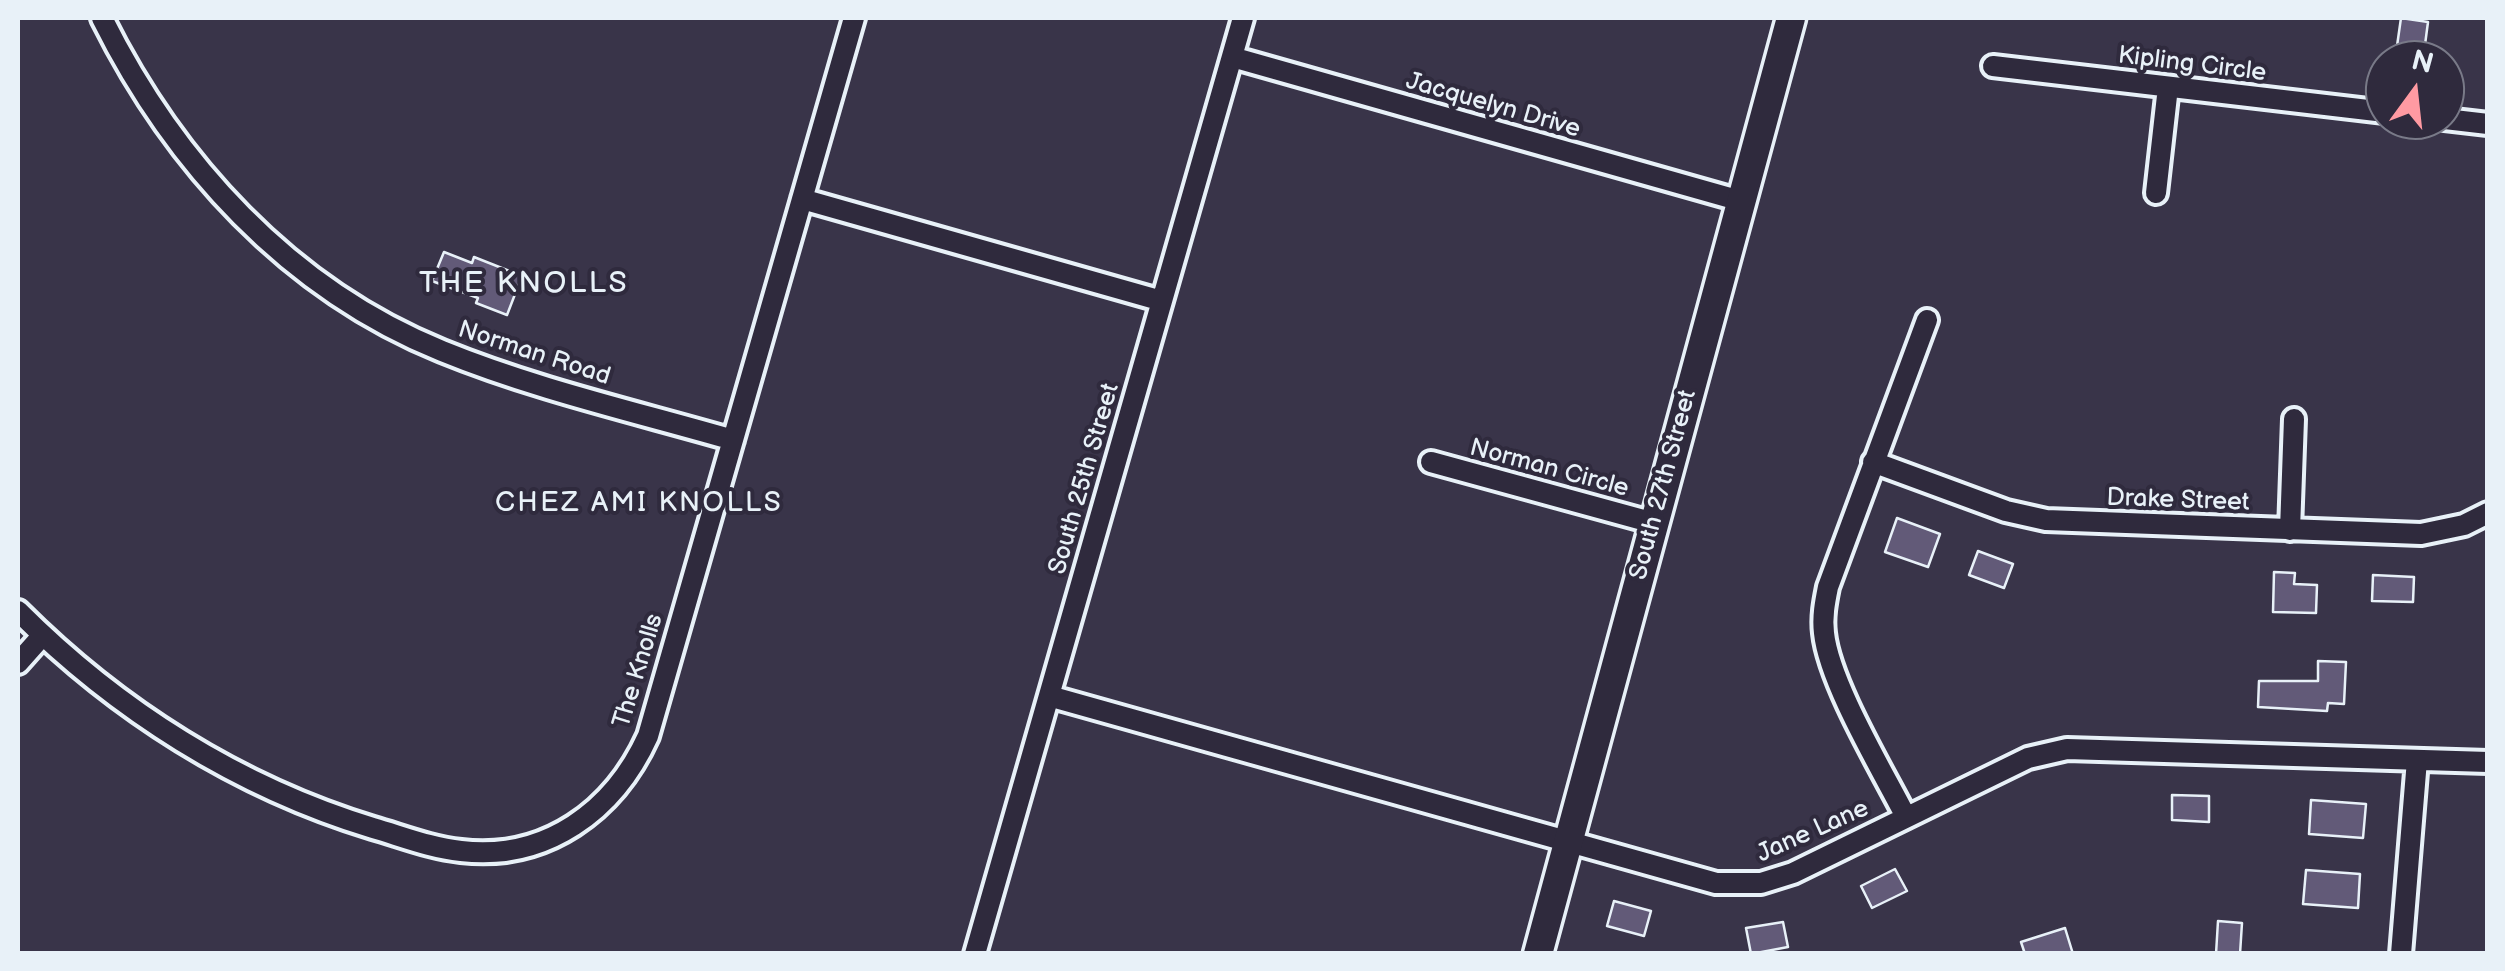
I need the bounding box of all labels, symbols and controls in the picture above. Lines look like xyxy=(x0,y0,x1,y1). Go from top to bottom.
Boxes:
north arrow xyxy=(2365,40,2465,140)
street label: Kipling Circle xyxy=(2116,41,2268,89)
text: N xyxy=(2408,44,2437,81)
street label: Jacquelyn Drive xyxy=(1402,67,1584,145)
district label: THE KNOLLS xyxy=(419,266,629,302)
street label: Norman Road xyxy=(454,315,614,393)
street label: South 25th Street xyxy=(1043,380,1127,578)
street label: South 27th Street xyxy=(1624,387,1704,583)
street label: Norman Circle xyxy=(1466,433,1632,505)
street label: Drake Street xyxy=(2106,484,2250,518)
district label: CHEZ AMI KNOLLS xyxy=(495,487,783,521)
street label: The Knolls xyxy=(607,610,671,732)
street label: Jane Lane xyxy=(1753,794,1873,870)

